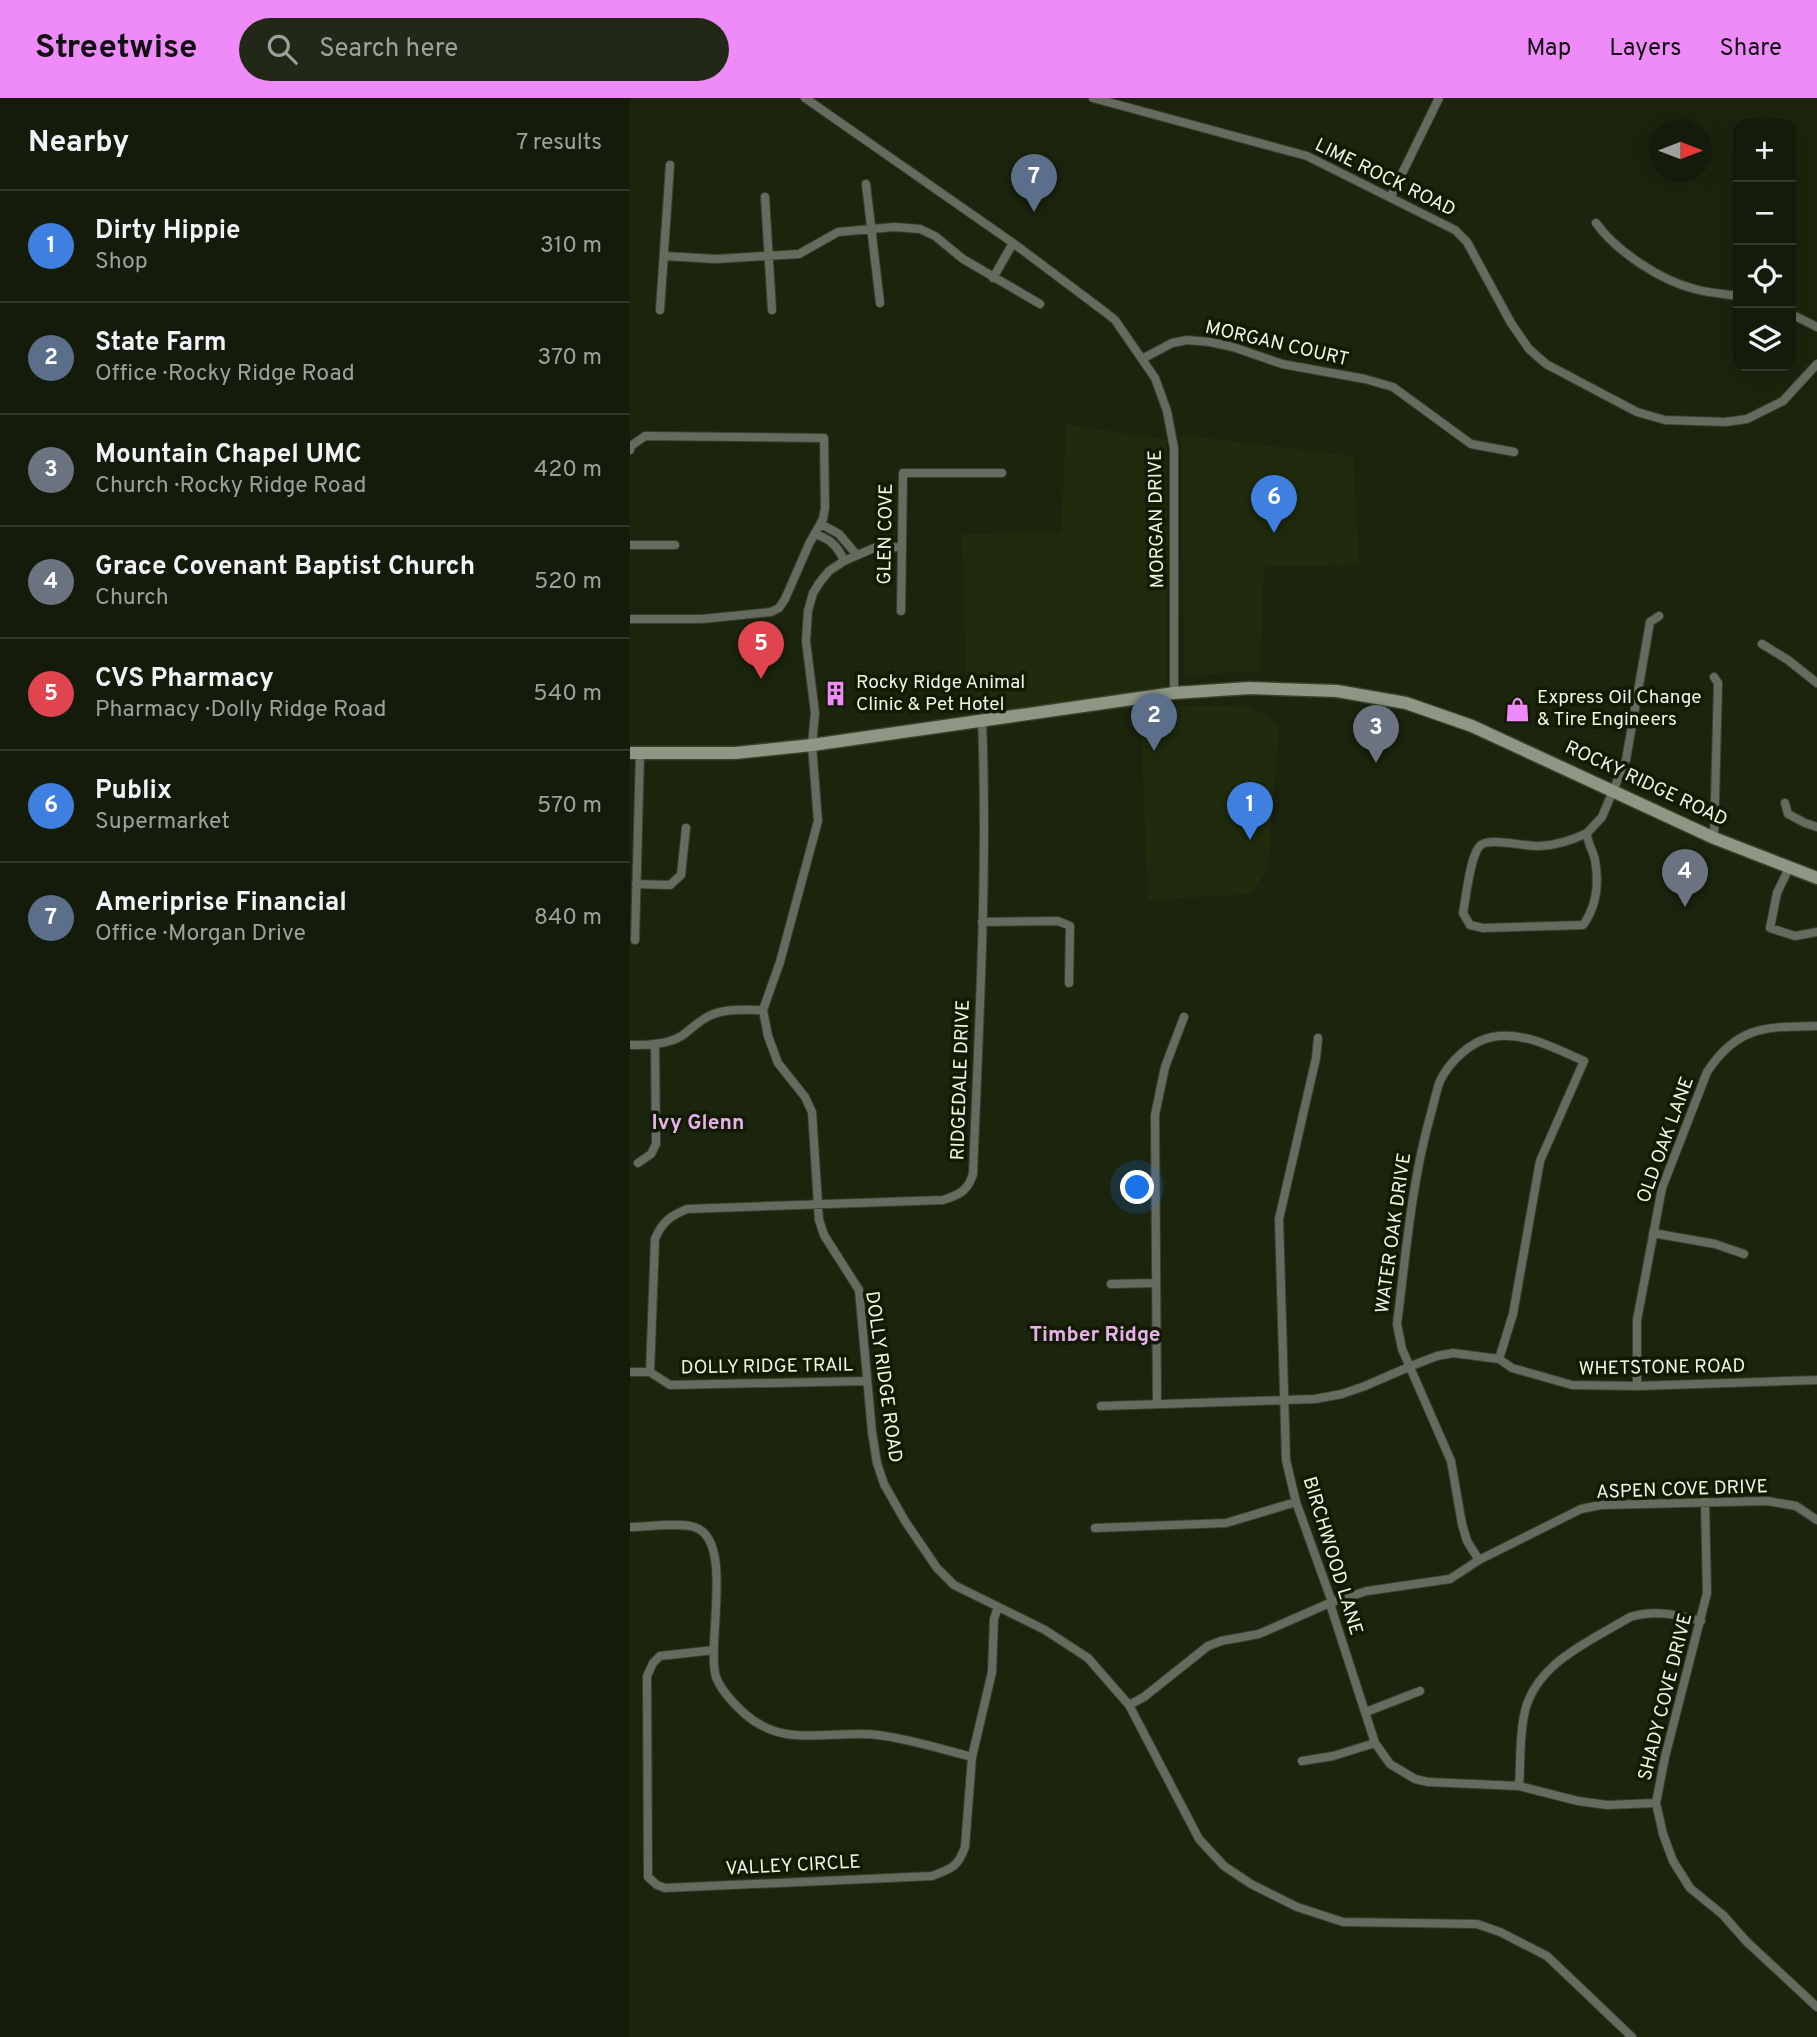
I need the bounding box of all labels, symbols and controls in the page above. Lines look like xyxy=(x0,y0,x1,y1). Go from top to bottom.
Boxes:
search box xyxy=(239,18,729,81)
text: Streetwise xyxy=(35,28,197,70)
icon: search xyxy=(263,30,301,68)
text: Search here xyxy=(319,33,458,66)
text: Map xyxy=(1526,34,1571,64)
text: Layers xyxy=(1609,34,1681,64)
text: Share xyxy=(1719,34,1782,64)
north arrow xyxy=(1649,119,1712,182)
map controls xyxy=(1733,119,1796,371)
button: + xyxy=(1733,119,1796,182)
text: Nearby xyxy=(28,125,129,162)
text: 7 results xyxy=(516,129,602,158)
street label: LIME ROCK ROAD xyxy=(1311,134,1459,222)
pin: 7 xyxy=(1011,154,1057,212)
button: − xyxy=(1733,182,1796,245)
text: Dirty Hippie xyxy=(95,215,241,248)
text: 1 xyxy=(46,232,56,261)
text: 310 m xyxy=(540,232,602,261)
button: locate xyxy=(1733,245,1796,308)
text: Shop xyxy=(95,248,148,277)
button: layers xyxy=(1733,308,1796,371)
street label: MORGAN COURT xyxy=(1203,316,1351,372)
text: State Farm xyxy=(95,327,227,360)
text: 2 xyxy=(44,344,58,373)
text: 370 m xyxy=(537,344,602,373)
text: Office · Rocky Ridge Road xyxy=(95,360,355,389)
text: Mountain Chapel UMC xyxy=(95,439,362,472)
street label: MORGAN DRIVE xyxy=(1144,449,1170,589)
text: 3 xyxy=(44,456,58,485)
text: 420 m xyxy=(534,456,602,485)
text: Church · Rocky Ridge Road xyxy=(95,472,366,501)
pin: 6 xyxy=(1251,475,1297,533)
street label: GLEN COVE xyxy=(873,483,899,585)
text: Grace Covenant Baptist Church xyxy=(95,551,475,584)
text: 4 xyxy=(44,568,58,597)
text: 520 m xyxy=(534,568,602,597)
text: Church xyxy=(95,584,169,613)
pin: 5 xyxy=(738,621,784,679)
text: CVS Pharmacy xyxy=(95,663,274,696)
place label: Rocky Ridge Animal Clinic & Pet Hotel xyxy=(856,671,1025,717)
text: 5 xyxy=(44,680,58,709)
text: 540 m xyxy=(533,680,602,709)
building icon: Rocky Ridge Animal Clinic & Pet Hotel xyxy=(822,680,850,708)
place label: Express Oil Change & Tire Engineers xyxy=(1537,686,1701,732)
pin: 2 xyxy=(1131,693,1177,751)
shop icon: Express Oil Change & Tire Engineers xyxy=(1503,695,1531,723)
text: Pharmacy · Dolly Ridge Road xyxy=(95,696,386,725)
pin: 3 xyxy=(1353,705,1399,763)
street label: ROCKY RIDGE ROAD xyxy=(1561,736,1731,832)
text: Publix xyxy=(95,775,172,808)
pin: 1 xyxy=(1227,782,1273,840)
text: 6 xyxy=(44,792,58,821)
text: 570 m xyxy=(537,792,602,821)
text: Supermarket xyxy=(95,808,230,837)
pin: 4 xyxy=(1662,849,1708,907)
text: Ameriprise Financial xyxy=(95,887,347,920)
text: 7 xyxy=(45,904,57,933)
text: 840 m xyxy=(534,904,602,933)
text: Office · Morgan Drive xyxy=(95,920,306,949)
street label: RIDGEDALE DRIVE xyxy=(946,999,976,1161)
street label: OLD OAK LANE xyxy=(1632,1074,1700,1206)
district label: Ivy Glenn xyxy=(652,1110,744,1137)
street label: WATER OAK DRIVE xyxy=(1371,1151,1417,1315)
your location xyxy=(1120,1170,1154,1204)
street label: DOLLY RIDGE ROAD xyxy=(859,1290,907,1464)
district label: Timber Ridge xyxy=(1029,1322,1161,1349)
street label: DOLLY RIDGE TRAIL xyxy=(680,1353,854,1381)
street label: WHETSTONE ROAD xyxy=(1578,1355,1746,1381)
street label: BIRCHWOOD LANE xyxy=(1296,1474,1368,1638)
street label: ASPEN COVE DRIVE xyxy=(1596,1475,1768,1505)
street label: SHADY COVE DRIVE xyxy=(1634,1611,1698,1783)
street label: VALLEY CIRCLE xyxy=(725,1850,861,1882)

